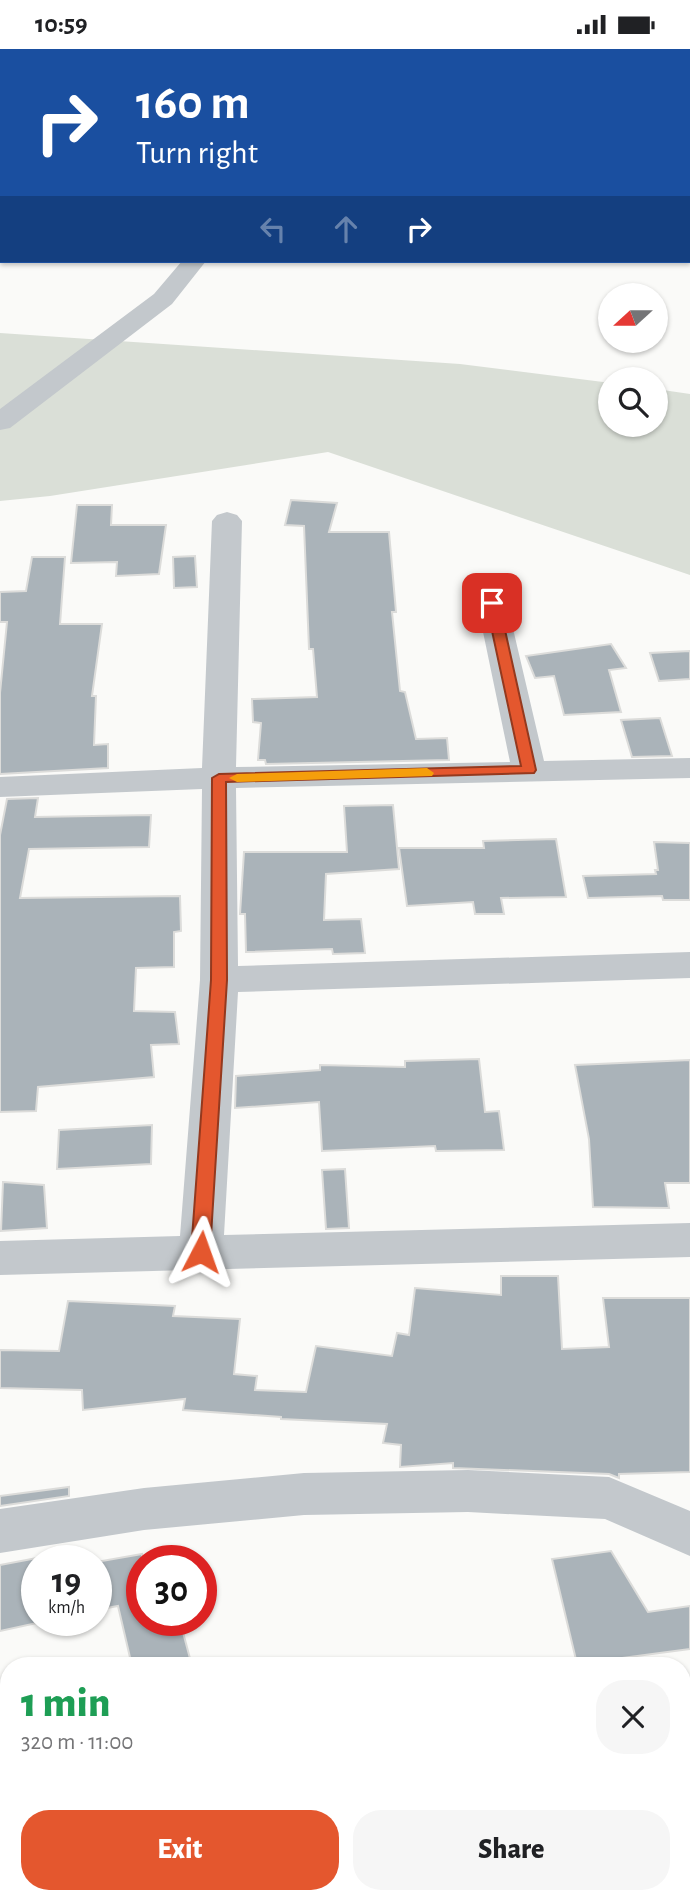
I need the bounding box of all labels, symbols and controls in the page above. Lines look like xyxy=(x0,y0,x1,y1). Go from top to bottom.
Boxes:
text: 10:59 xyxy=(35,11,88,37)
icon: right xyxy=(21,77,112,168)
text: 160 m xyxy=(136,79,250,128)
text: Turn right xyxy=(136,137,258,169)
icon: left xyxy=(254,210,292,248)
icon: ahead xyxy=(327,210,365,248)
icon: right xyxy=(400,210,438,248)
north arrow xyxy=(598,283,668,353)
map controls xyxy=(598,283,668,437)
button: search xyxy=(598,367,668,437)
pin xyxy=(462,573,522,633)
icon: arrive xyxy=(473,584,511,622)
position arrow xyxy=(164,1215,238,1289)
speed limit sign: 30 xyxy=(126,1545,217,1636)
text: 19 xyxy=(52,1564,81,1599)
text: km/h xyxy=(48,1599,85,1617)
button: close xyxy=(596,1680,670,1754)
text: 1 min xyxy=(21,1682,110,1724)
text: 320 m · 11:00 xyxy=(21,1731,134,1754)
button: Exit xyxy=(21,1810,339,1890)
button: Share xyxy=(353,1810,670,1890)

